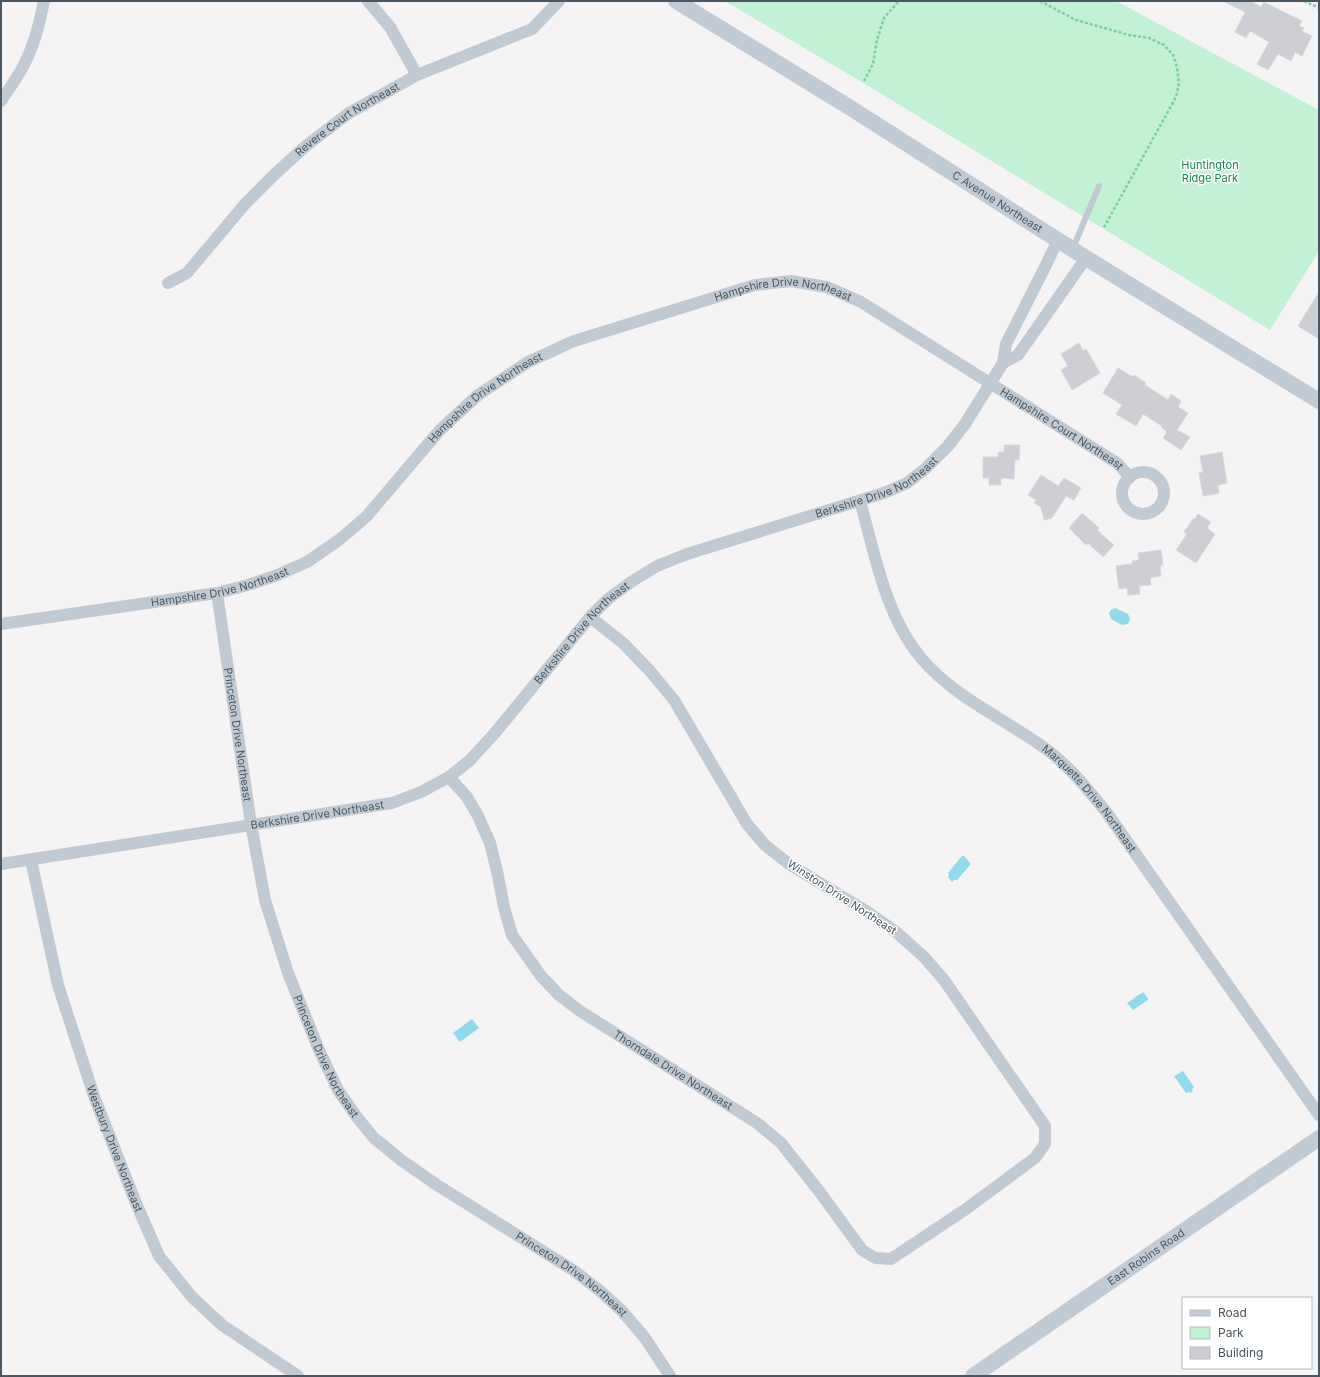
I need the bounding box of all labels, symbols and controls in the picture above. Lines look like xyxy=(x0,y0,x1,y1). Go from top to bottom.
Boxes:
street label: Revere Court Northeast xyxy=(292,79,402,159)
park label: Huntington Ridge Park xyxy=(1181,158,1239,185)
street label: C Avenue Northeast xyxy=(950,168,1046,236)
text: Hampshire Drive Northeast xyxy=(712,274,854,304)
street label: Hampshire Drive Northeast xyxy=(713,292,853,306)
street label: Hampshire Drive Northeast xyxy=(425,349,545,446)
street label: Hampshire Court Northeast xyxy=(998,384,1127,473)
street label: Berkshire Drive Northeast xyxy=(814,453,941,521)
street label: Hampshire Drive Northeast xyxy=(150,564,291,609)
street label: Berkshire Drive Northeast xyxy=(531,579,632,687)
street label: Princeton Drive Northeast xyxy=(221,667,255,803)
street label: Marquette Drive Northeast xyxy=(1039,742,1140,855)
street label: Berkshire Drive Northeast xyxy=(250,797,385,832)
street label: Winston Drive Northeast xyxy=(785,856,900,938)
street label: Princeton Drive Northeast xyxy=(291,993,362,1120)
street label: Thorndale Drive Northeast xyxy=(611,1027,736,1113)
street label: Westbury Drive Northeast xyxy=(84,1083,146,1214)
street label: East Robins Road xyxy=(1105,1226,1187,1288)
street label: Princeton Drive Northeast xyxy=(513,1229,631,1320)
legend xyxy=(1182,1297,1312,1369)
text: Road xyxy=(1218,1305,1247,1320)
text: Park xyxy=(1218,1325,1244,1340)
text: Building xyxy=(1218,1345,1263,1360)

